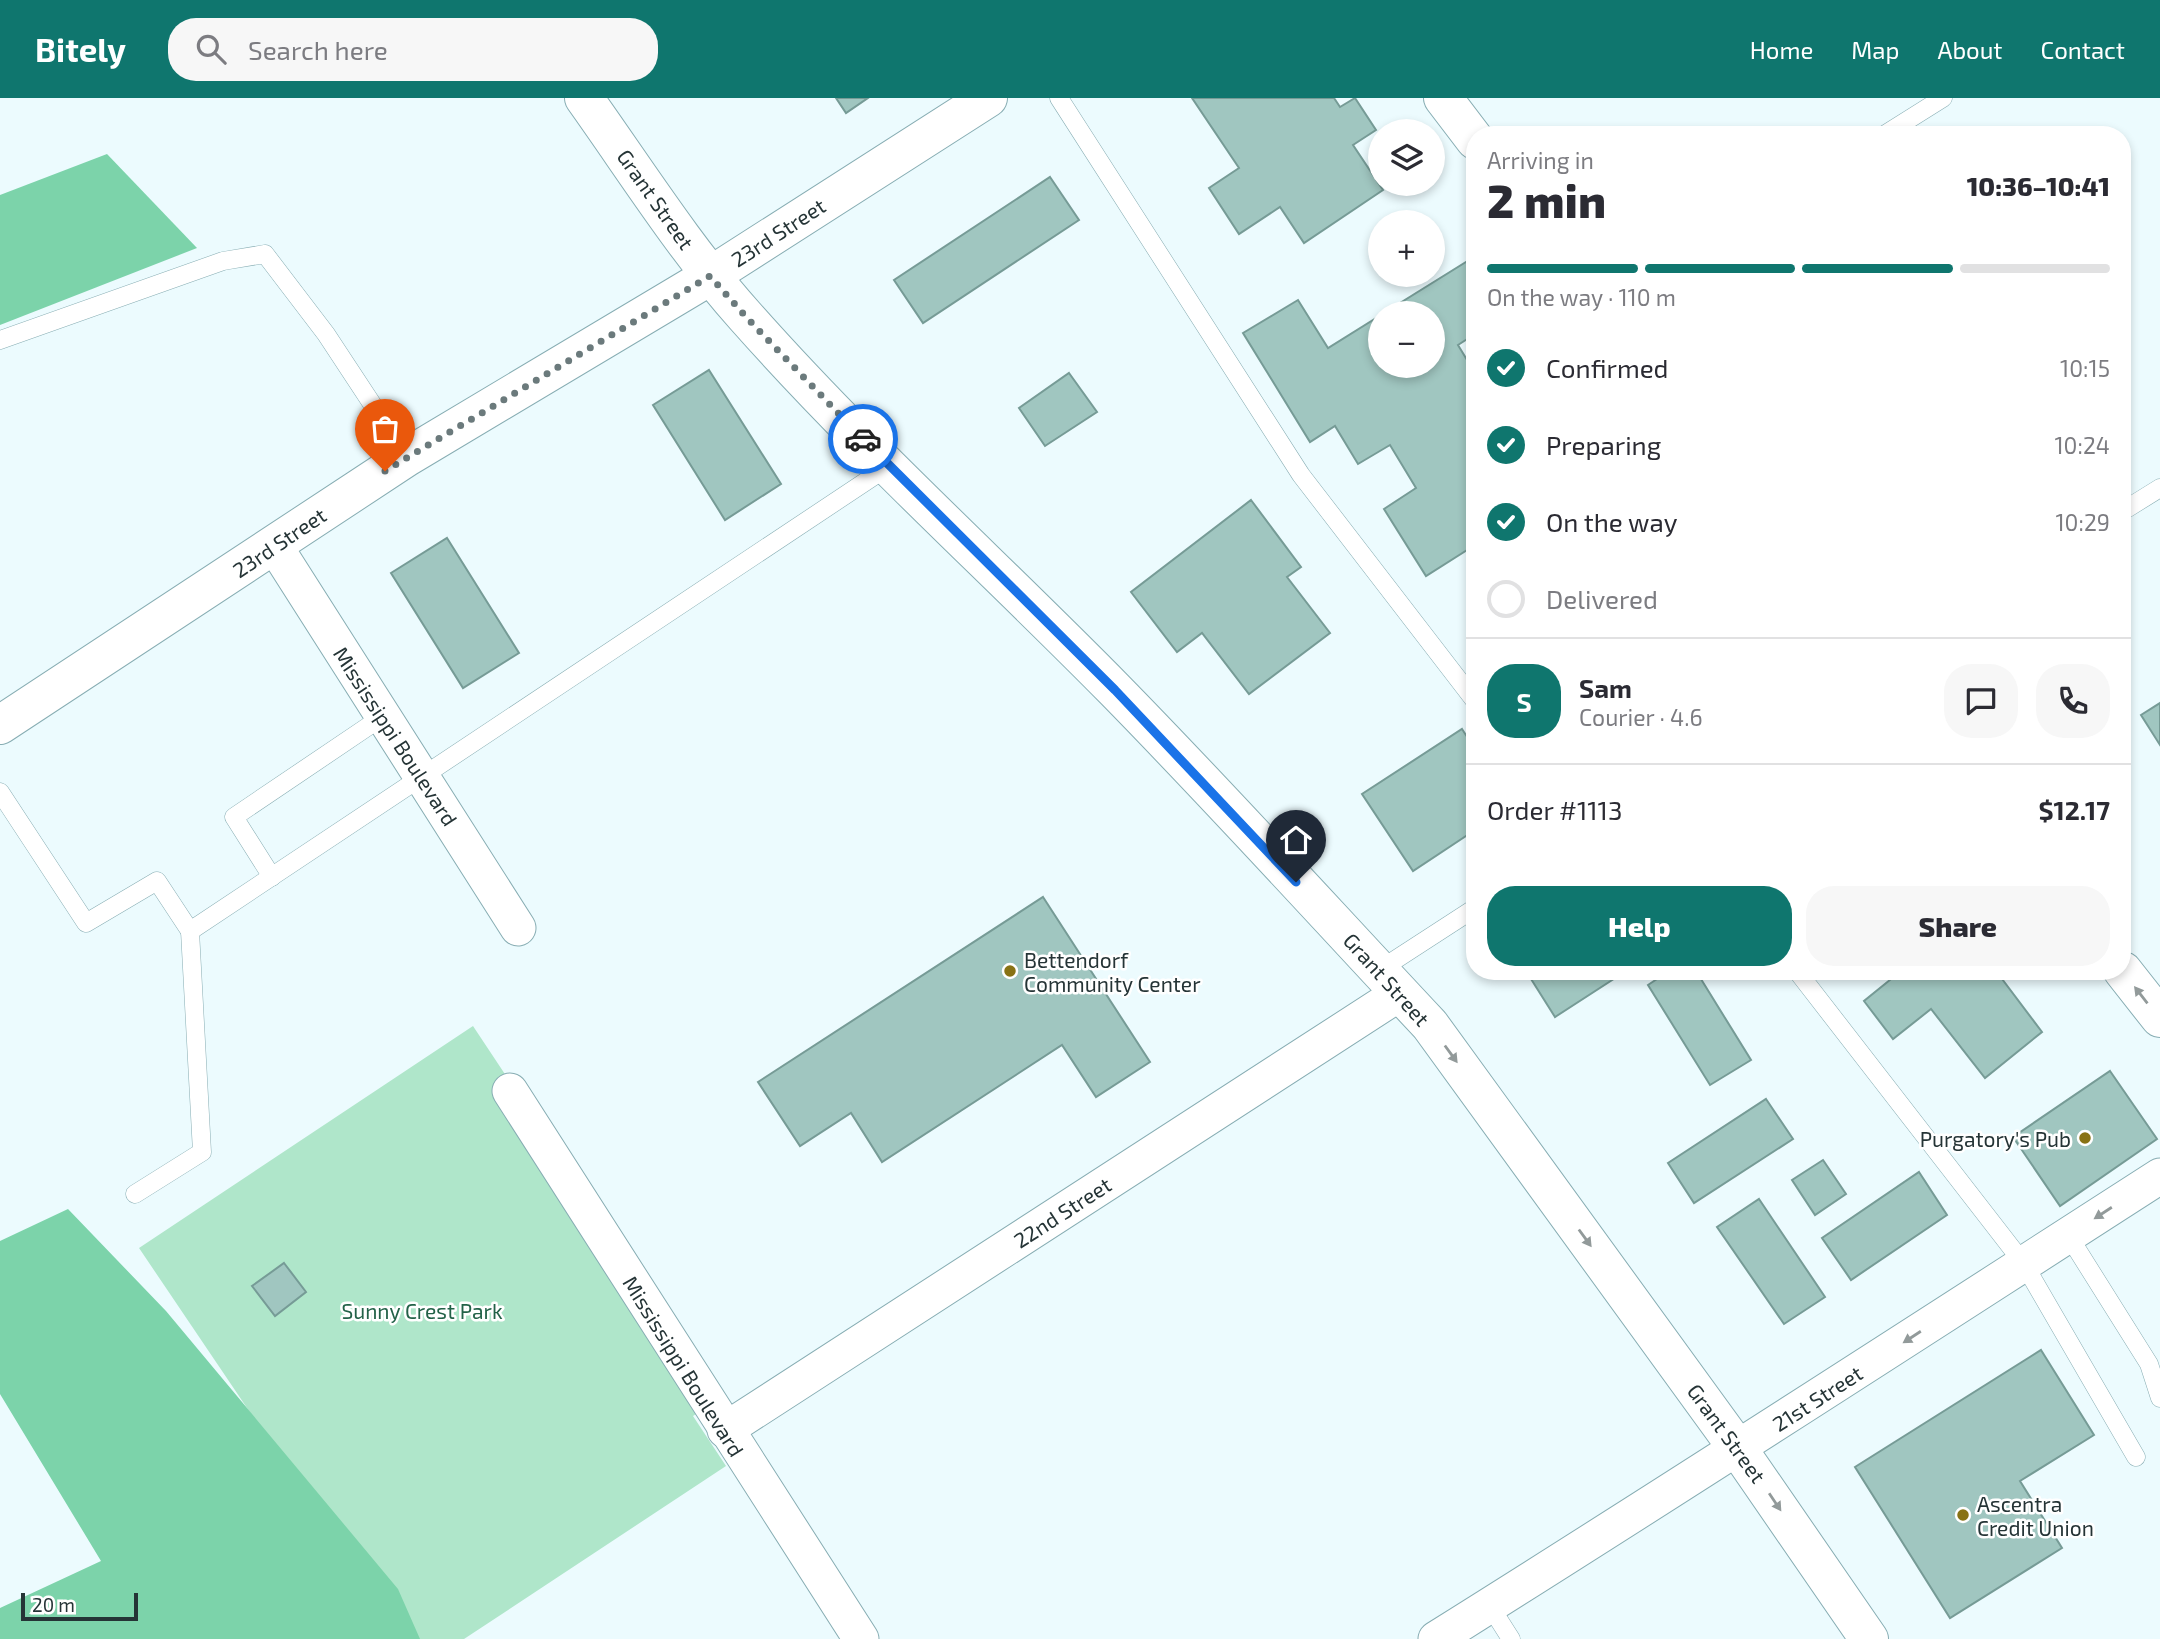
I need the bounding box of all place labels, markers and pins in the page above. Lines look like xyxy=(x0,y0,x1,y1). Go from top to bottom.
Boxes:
pin xyxy=(355,399,415,471)
pin xyxy=(1266,810,1326,882)
place label: Bettendorf Community Center xyxy=(1024,947,1201,996)
marker: Bettendorf Community Center xyxy=(1002,963,1018,979)
place label: Purgatory's Pub xyxy=(1920,1126,2071,1151)
marker: Purgatory's Pub xyxy=(2077,1130,2093,1146)
place label: Ascentra Credit Union xyxy=(1977,1491,2094,1540)
marker: Ascentra Credit Union xyxy=(1955,1507,1971,1523)

